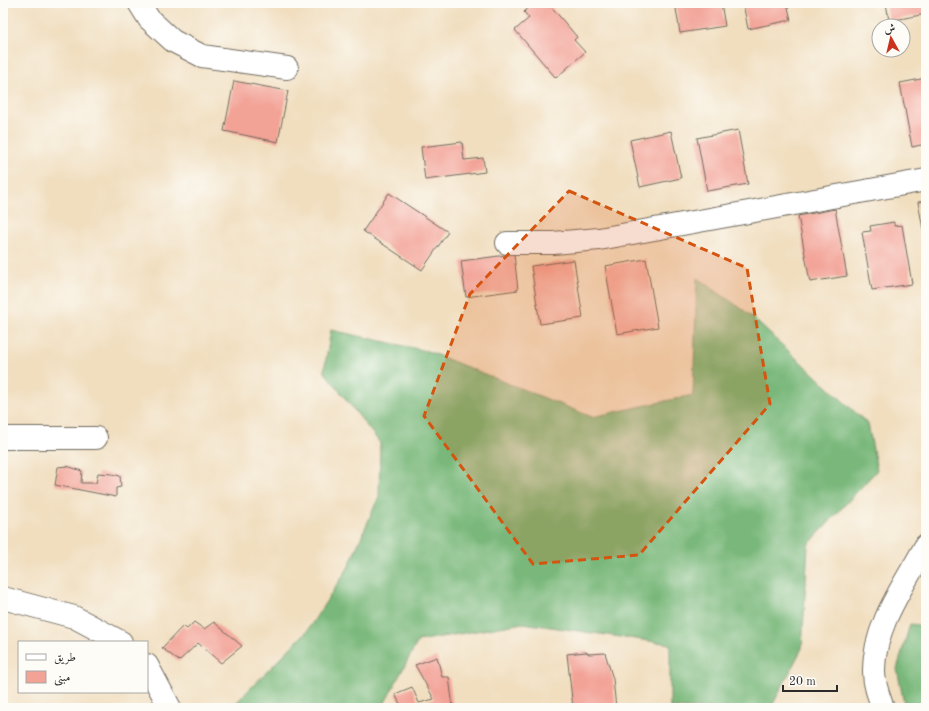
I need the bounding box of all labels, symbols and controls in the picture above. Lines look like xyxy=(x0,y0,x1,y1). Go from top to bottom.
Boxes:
north arrow xyxy=(871,18,911,58)
text: ش xyxy=(884,23,896,36)
legend xyxy=(18,641,148,693)
text: طريق xyxy=(54,652,76,665)
scale bar xyxy=(783,667,837,693)
text: مبنى xyxy=(54,672,70,686)
text: 20 m xyxy=(789,676,816,688)

